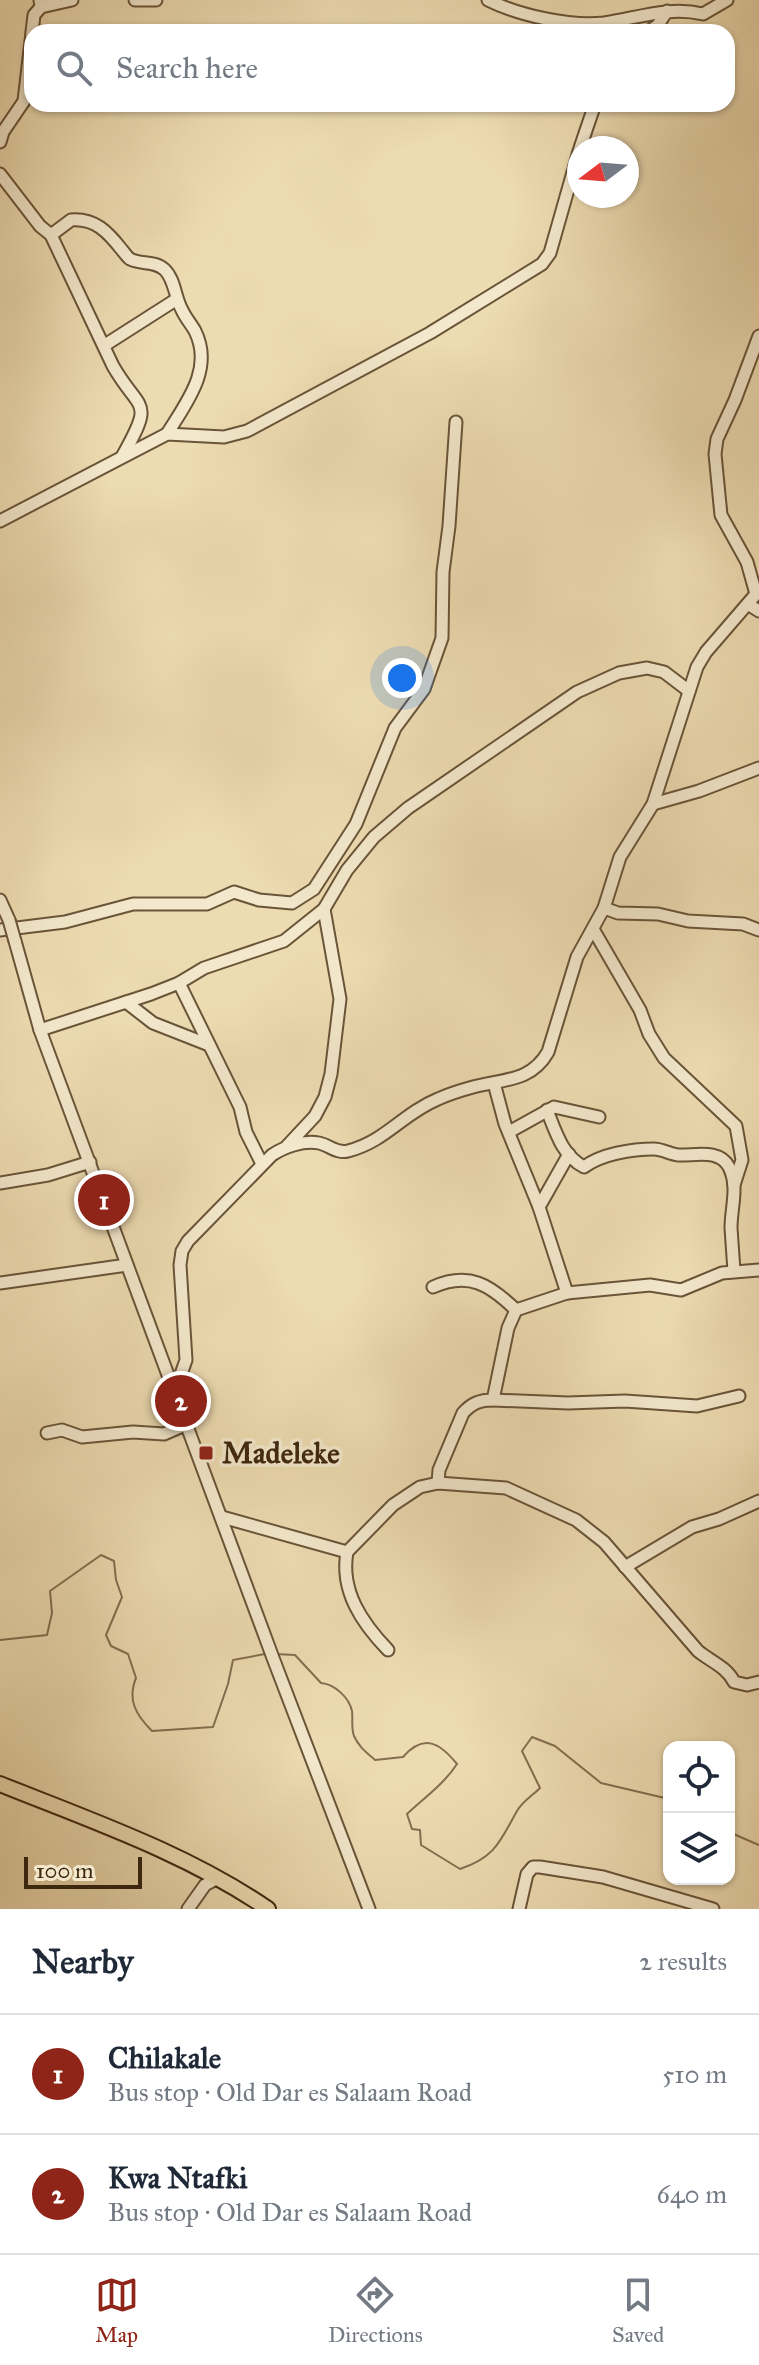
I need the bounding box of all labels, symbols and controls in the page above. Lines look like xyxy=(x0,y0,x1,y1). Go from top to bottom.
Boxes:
search box xyxy=(24,24,735,112)
icon: search xyxy=(52,46,96,90)
text: Search here xyxy=(116,50,258,86)
north arrow xyxy=(567,136,639,208)
your location xyxy=(382,658,422,698)
pin: 1 xyxy=(78,1170,130,1230)
pin: 2 xyxy=(155,1371,207,1431)
place label: Madeleke xyxy=(222,1435,340,1471)
marker: Madeleke xyxy=(197,1444,215,1462)
map controls xyxy=(663,1741,735,1885)
button: locate xyxy=(663,1741,735,1813)
button: layers xyxy=(663,1813,735,1885)
scale bar xyxy=(24,1853,142,1889)
text: 100 m xyxy=(36,1857,93,1884)
text: Nearby xyxy=(32,1941,134,1982)
text: 2 results xyxy=(639,1945,727,1977)
text: Chilakale xyxy=(108,2040,221,2076)
text: 1 xyxy=(53,2058,63,2090)
text: 510 m xyxy=(662,2058,727,2090)
text: Bus stop · Old Dar es Salaam Road xyxy=(108,2076,472,2108)
text: Kwa Ntafki xyxy=(108,2160,247,2196)
text: 2 xyxy=(52,2178,64,2210)
text: 640 m xyxy=(657,2178,727,2210)
text: Bus stop · Old Dar es Salaam Road xyxy=(108,2196,472,2228)
tab: Map xyxy=(95,2273,139,2348)
tab: Directions xyxy=(328,2273,423,2348)
tab: Saved xyxy=(612,2273,664,2348)

